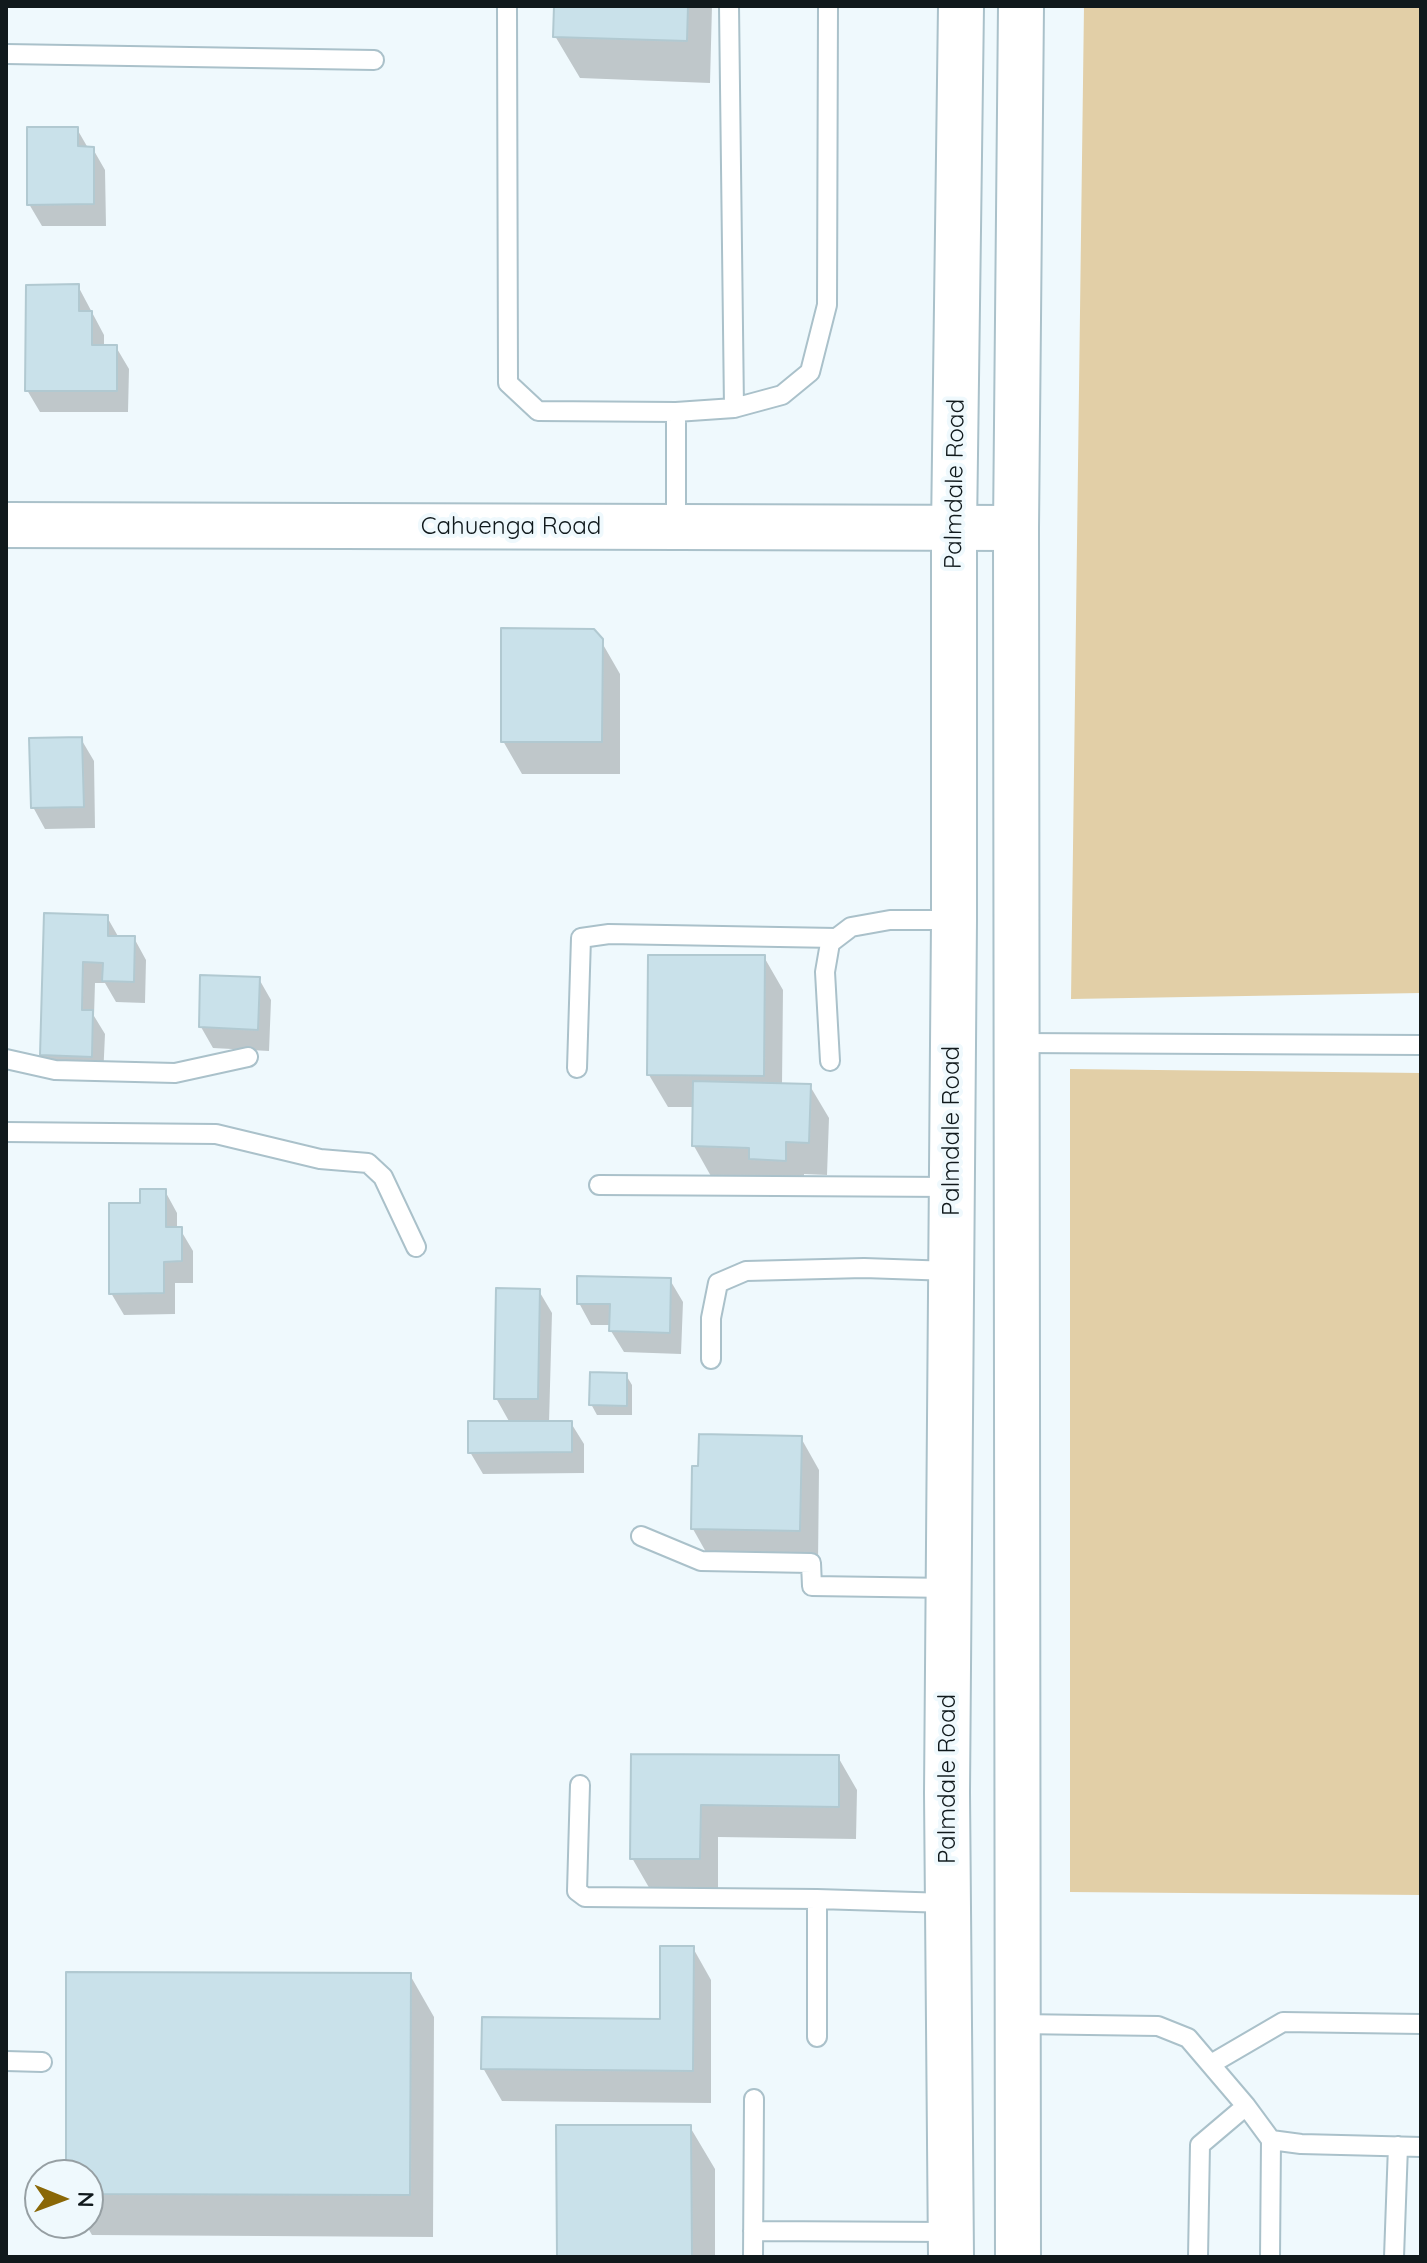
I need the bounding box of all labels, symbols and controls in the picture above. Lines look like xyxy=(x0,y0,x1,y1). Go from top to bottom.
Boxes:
street label: Palmdale Road xyxy=(939,399,971,569)
street label: Cahuenga Road xyxy=(421,513,601,541)
street label: Palmdale Road xyxy=(938,1046,966,1216)
street label: Palmdale Road xyxy=(934,1694,962,1864)
north arrow xyxy=(24,2159,104,2239)
text: N xyxy=(72,2191,100,2208)

